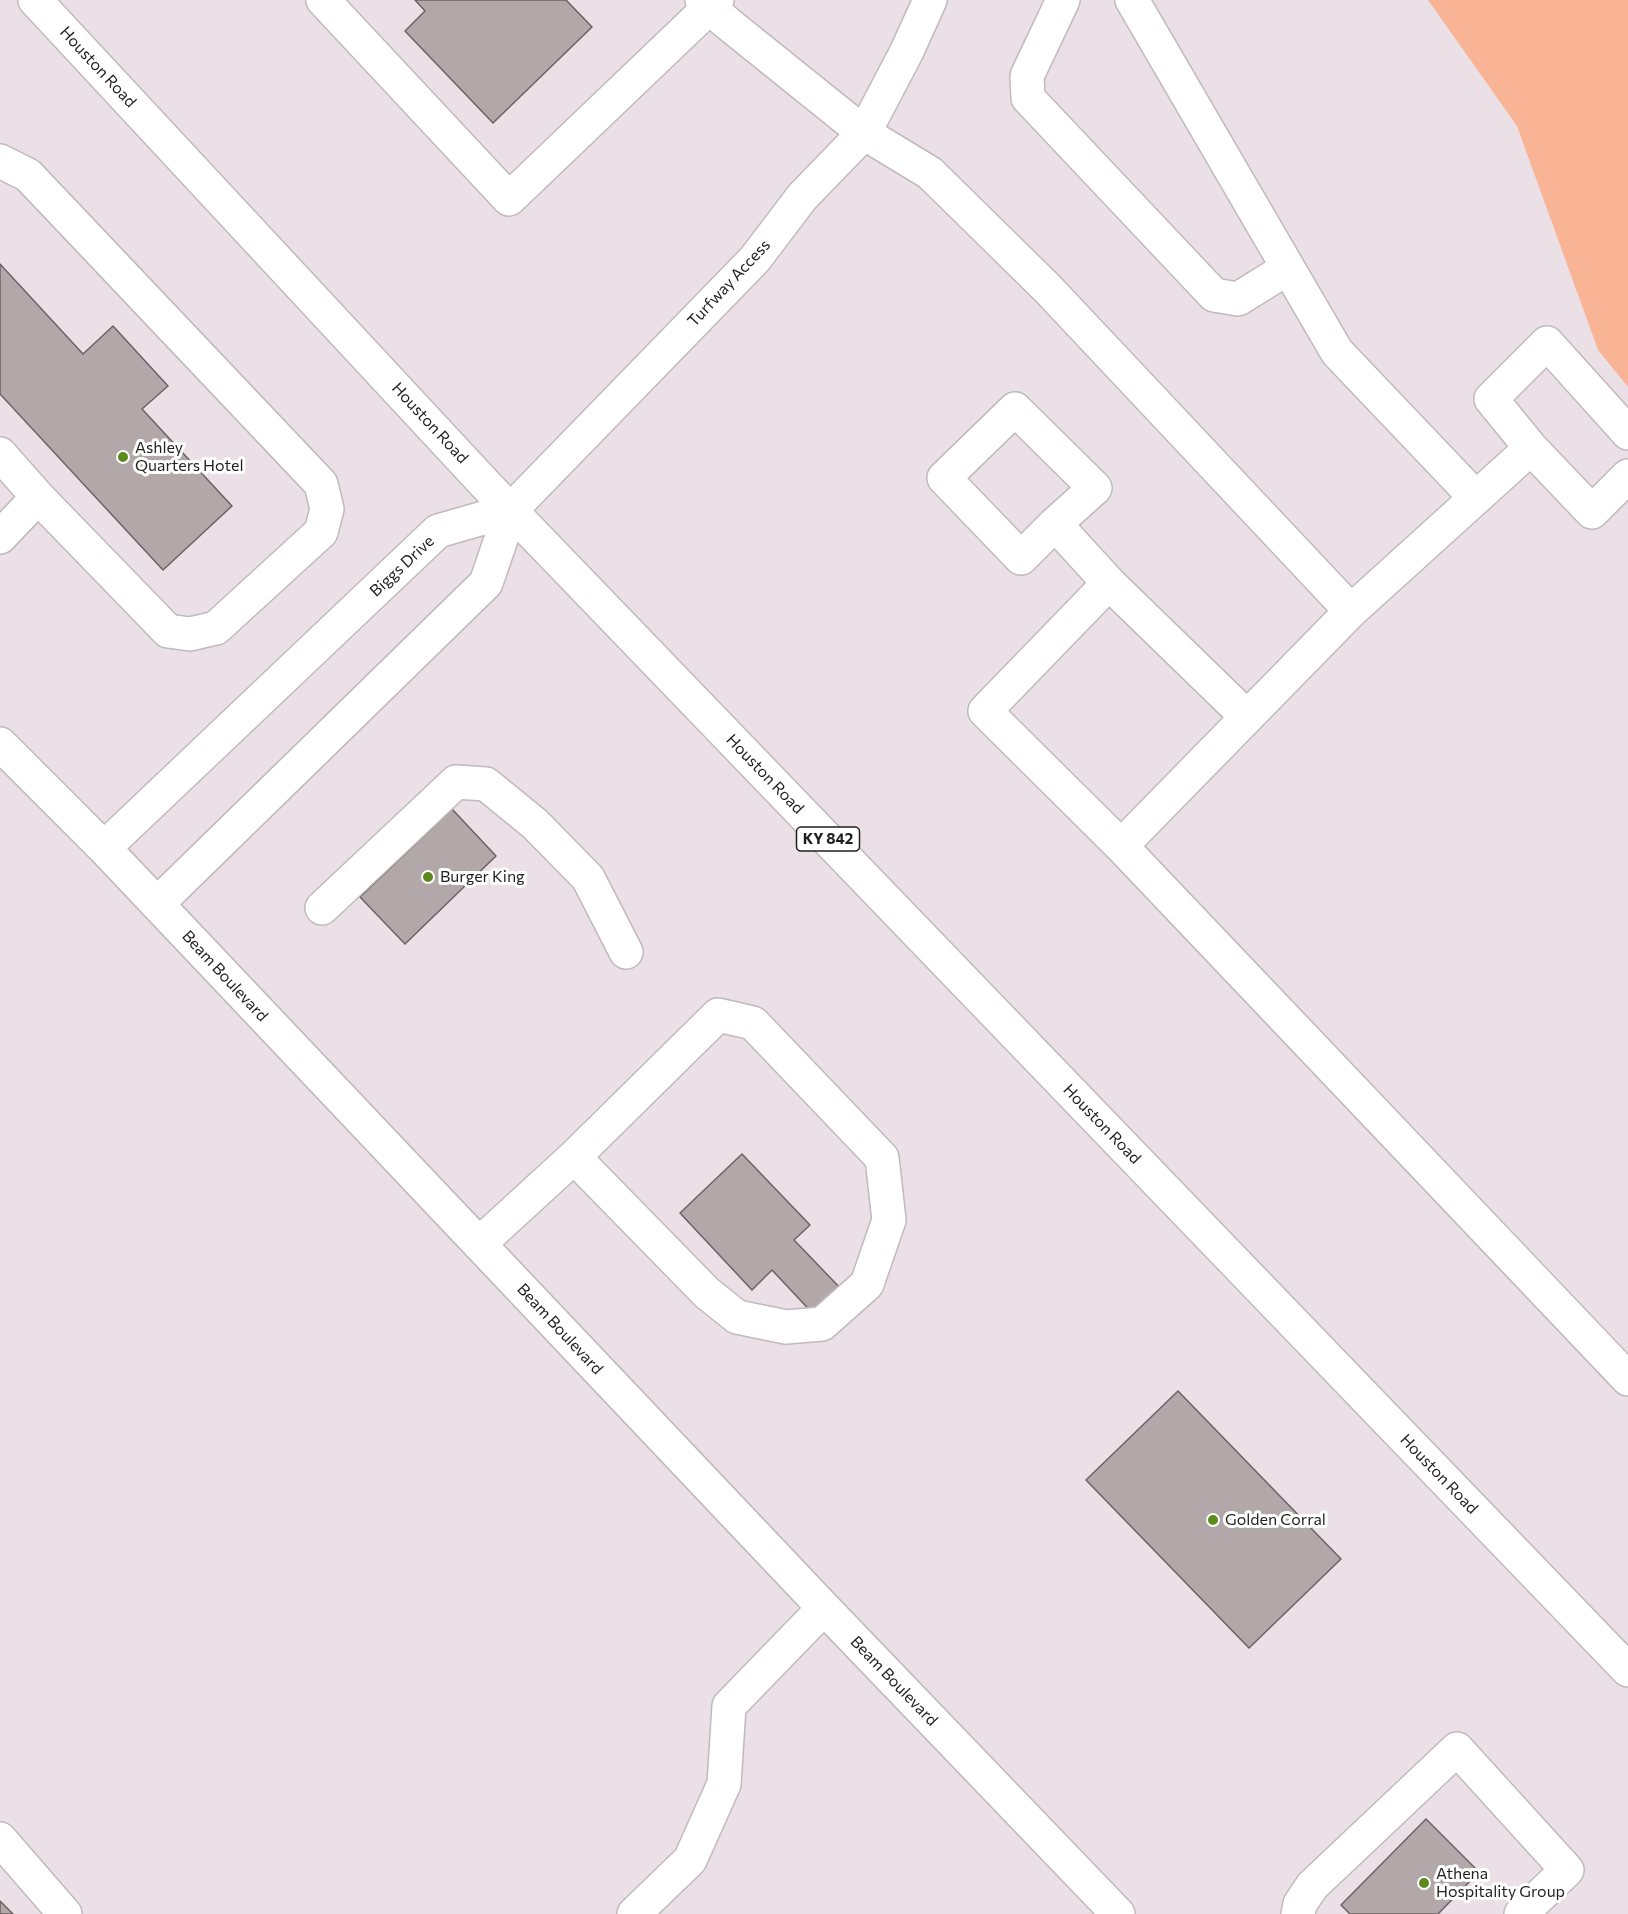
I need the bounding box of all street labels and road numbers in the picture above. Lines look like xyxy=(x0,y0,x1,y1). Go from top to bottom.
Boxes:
street label: Houston Road xyxy=(56,23,140,111)
street label: Turfway Access xyxy=(684,235,774,331)
street label: Houston Road xyxy=(388,379,472,467)
street label: Biggs Drive xyxy=(366,531,438,601)
street label: Houston Road xyxy=(722,730,808,818)
road number: KY 842 xyxy=(796,827,860,851)
street label: Beam Boulevard xyxy=(178,927,272,1025)
street label: Houston Road xyxy=(1059,1080,1145,1168)
street label: Beam Boulevard xyxy=(513,1280,607,1378)
street label: Houston Road xyxy=(1396,1430,1482,1518)
street label: Beam Boulevard xyxy=(846,1632,942,1730)

